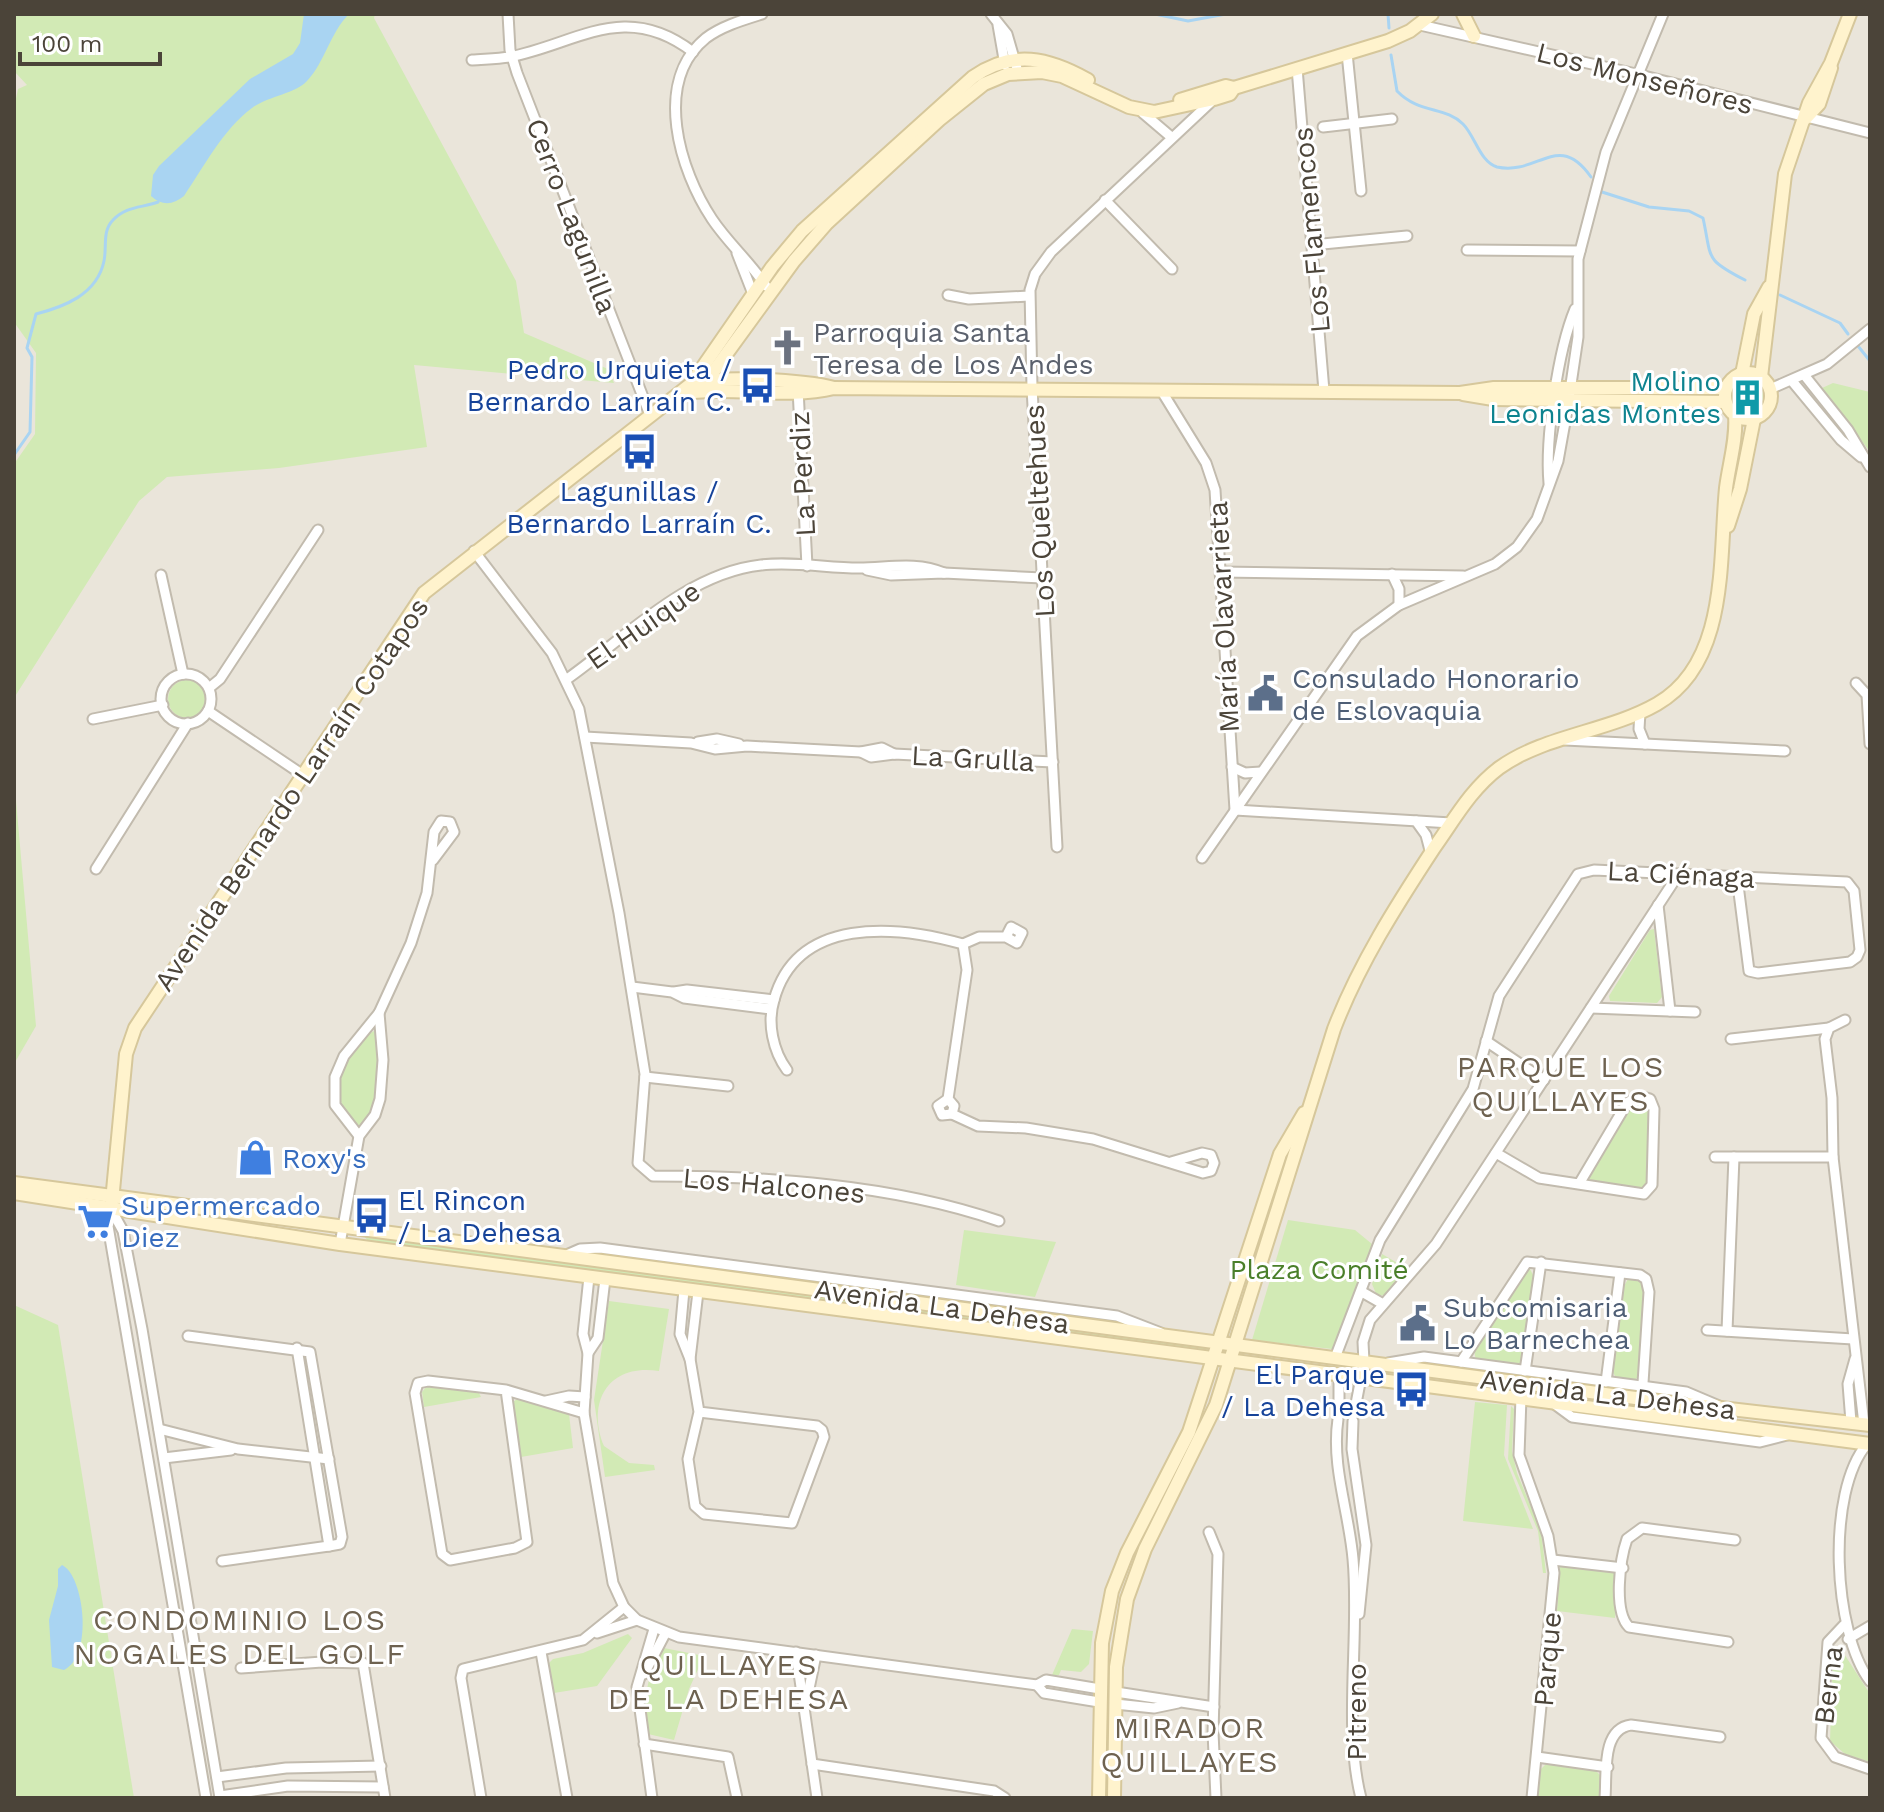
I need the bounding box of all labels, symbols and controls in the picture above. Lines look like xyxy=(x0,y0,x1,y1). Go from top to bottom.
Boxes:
scale bar xyxy=(20,16,160,66)
text: 100 m xyxy=(32,30,102,58)
street label: Los Monseñores xyxy=(1533,36,1757,121)
street label: Cerro Lagunilla xyxy=(519,114,624,319)
street label: Los Flamencos xyxy=(1286,126,1337,334)
place label: Parroquia Santa Teresa de Los Andes xyxy=(813,316,1093,381)
church icon: Parroquia Santa Teresa de Los Andes xyxy=(768,329,806,367)
place label: Pedro Urquieta / Bernardo Larraín C. xyxy=(466,353,732,418)
place label: Molino Leonidas Montes xyxy=(1489,365,1721,430)
bus stop icon: Pedro Urquieta / Bernardo Larraín C. xyxy=(739,366,777,404)
building icon: Molino Leonidas Montes xyxy=(1728,378,1766,416)
street label: Los Queltehues xyxy=(1017,404,1062,618)
street label: La Perdiz xyxy=(783,410,822,537)
bus stop icon: Lagunillas / Bernardo Larraín C. xyxy=(620,432,658,470)
place label: Lagunillas / Bernardo Larraín C. xyxy=(506,475,772,540)
street label: María Olavarrieta xyxy=(1201,500,1246,734)
street label: El Huique xyxy=(580,574,706,677)
street label: Avenida Bernardo Larraín Cotapos xyxy=(147,591,436,997)
place label: Consulado Honorario de Eslovaquia xyxy=(1292,662,1580,727)
public building icon: Consulado Honorario de Eslovaquia xyxy=(1247,675,1285,713)
street label: La Grulla xyxy=(910,739,1036,778)
street label: La Ciénaga xyxy=(1606,854,1756,895)
district label: PARQUE LOS QUILLAYES xyxy=(1457,1049,1665,1118)
shop icon: Roxy's xyxy=(237,1139,275,1177)
place label: Roxy's xyxy=(282,1142,367,1175)
street label: Los Halcones xyxy=(681,1161,867,1210)
place label: El Rincon / La Dehesa xyxy=(398,1184,562,1249)
place label: Supermercado Diez xyxy=(121,1189,321,1254)
bus stop icon: El Rincon / La Dehesa xyxy=(353,1197,391,1235)
supermarket icon: Supermercado Diez xyxy=(76,1202,114,1240)
park label: Plaza Comité xyxy=(1229,1253,1409,1286)
street label: Avenida La Dehesa xyxy=(812,1272,1072,1341)
place label: Subcomisaria Lo Barnechea xyxy=(1443,1291,1630,1356)
public building icon: Subcomisaria Lo Barnechea xyxy=(1398,1304,1436,1342)
place label: El Parque / La Dehesa xyxy=(1221,1358,1385,1423)
street label: Avenida La Dehesa xyxy=(1478,1362,1738,1427)
bus stop icon: El Parque / La Dehesa xyxy=(1392,1371,1430,1409)
district label: CONDOMINIO LOS NOGALES DEL GOLF xyxy=(73,1602,407,1671)
street label: Parque xyxy=(1527,1610,1568,1708)
street label: Berna xyxy=(1807,1644,1850,1726)
district label: QUILLAYES DE LA DEHESA xyxy=(608,1647,850,1716)
street label: Pitreno xyxy=(1340,1663,1373,1761)
district label: MIRADOR QUILLAYES xyxy=(1100,1710,1280,1779)

